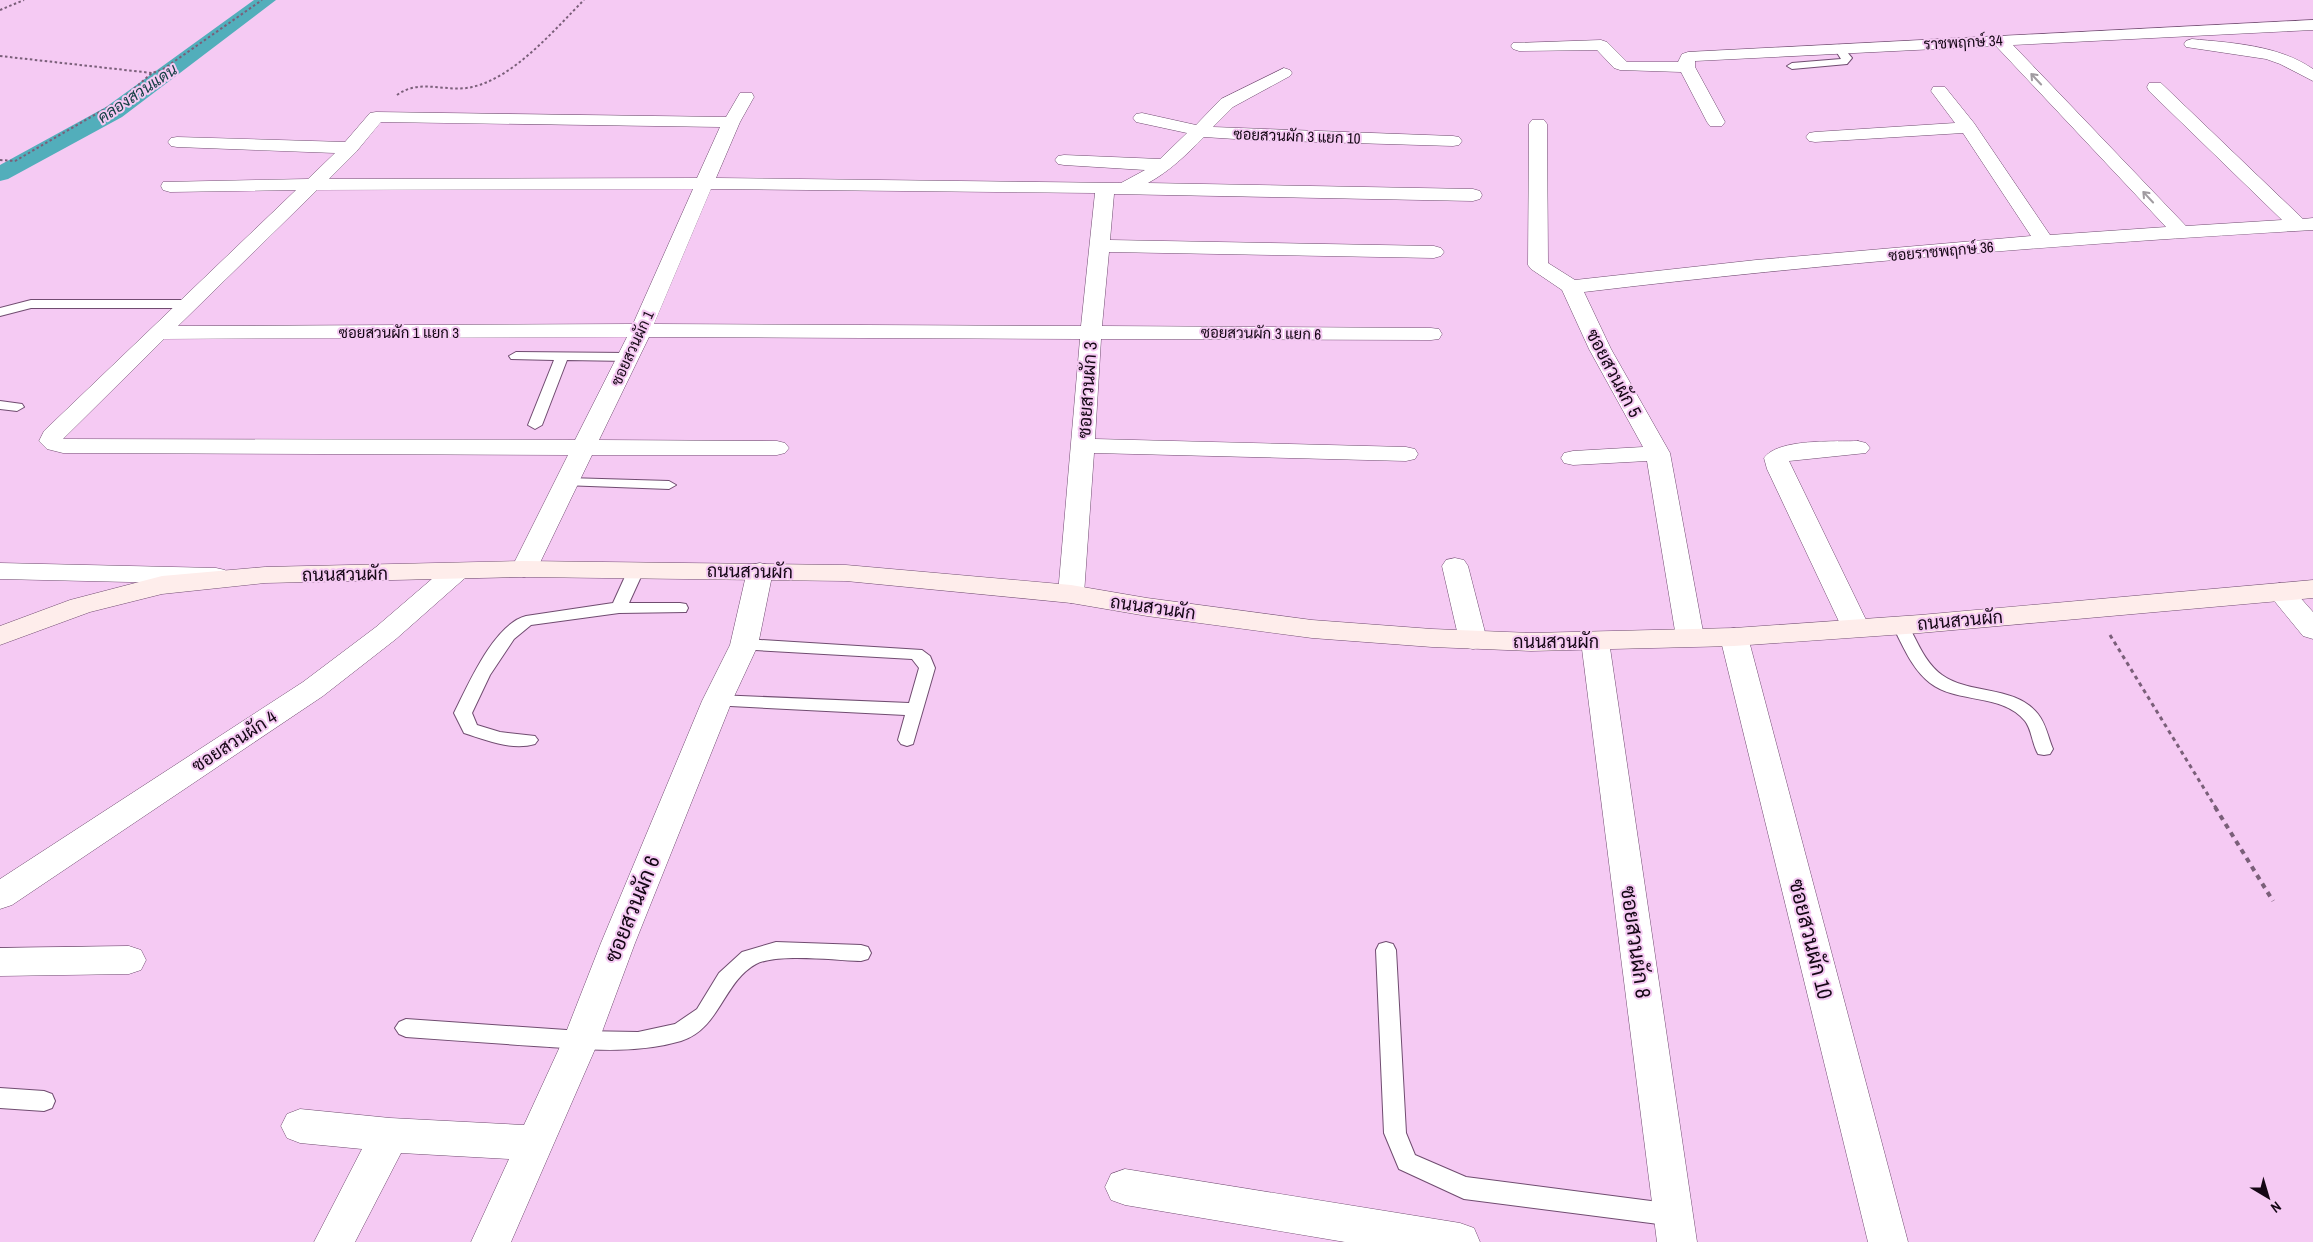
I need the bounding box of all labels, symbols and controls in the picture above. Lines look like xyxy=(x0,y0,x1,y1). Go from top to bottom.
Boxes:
street label: ราชพฤกษ์ 34 xyxy=(1923,29,2003,55)
water label: คลองสวนแดน xyxy=(93,58,181,128)
one-way arrow xyxy=(2030,73,2042,85)
street label: ซอยสวนผัก 3 แยก 10 xyxy=(1233,123,1361,149)
one-way arrow xyxy=(2142,190,2154,203)
street label: ซอยราชพฤกษ์ 36 xyxy=(1887,236,1995,266)
street label: ซอยสวนผัก 1 xyxy=(605,307,659,389)
street label: ซอยสวนผัก 3 แยก 6 xyxy=(1201,321,1322,345)
street label: ซอยสวนผัก 1 แยก 3 xyxy=(339,322,459,343)
street label: ซอยสวนผัก 5 xyxy=(1580,324,1648,422)
street label: ซอยสวนผัก 3 xyxy=(1071,341,1103,439)
street label: ถนนสวนผัก xyxy=(707,558,793,584)
street label: ถนนสวนผัก xyxy=(302,561,388,587)
street label: ถนนสวนผัก xyxy=(1109,589,1197,625)
street label: ถนนสวนผัก xyxy=(1916,604,2004,636)
street label: ถนนสวนผัก xyxy=(1513,629,1599,654)
street label: ซอยสวนผัก 4 xyxy=(187,704,281,778)
street label: ซอยสวนผัก 6 xyxy=(597,851,667,967)
street label: ซอยสวนผัก 10 xyxy=(1782,876,1840,1002)
street label: ซอยสวนผัก 8 xyxy=(1614,884,1658,1000)
north arrow xyxy=(2243,1172,2293,1222)
text: N xyxy=(2267,1198,2285,1217)

